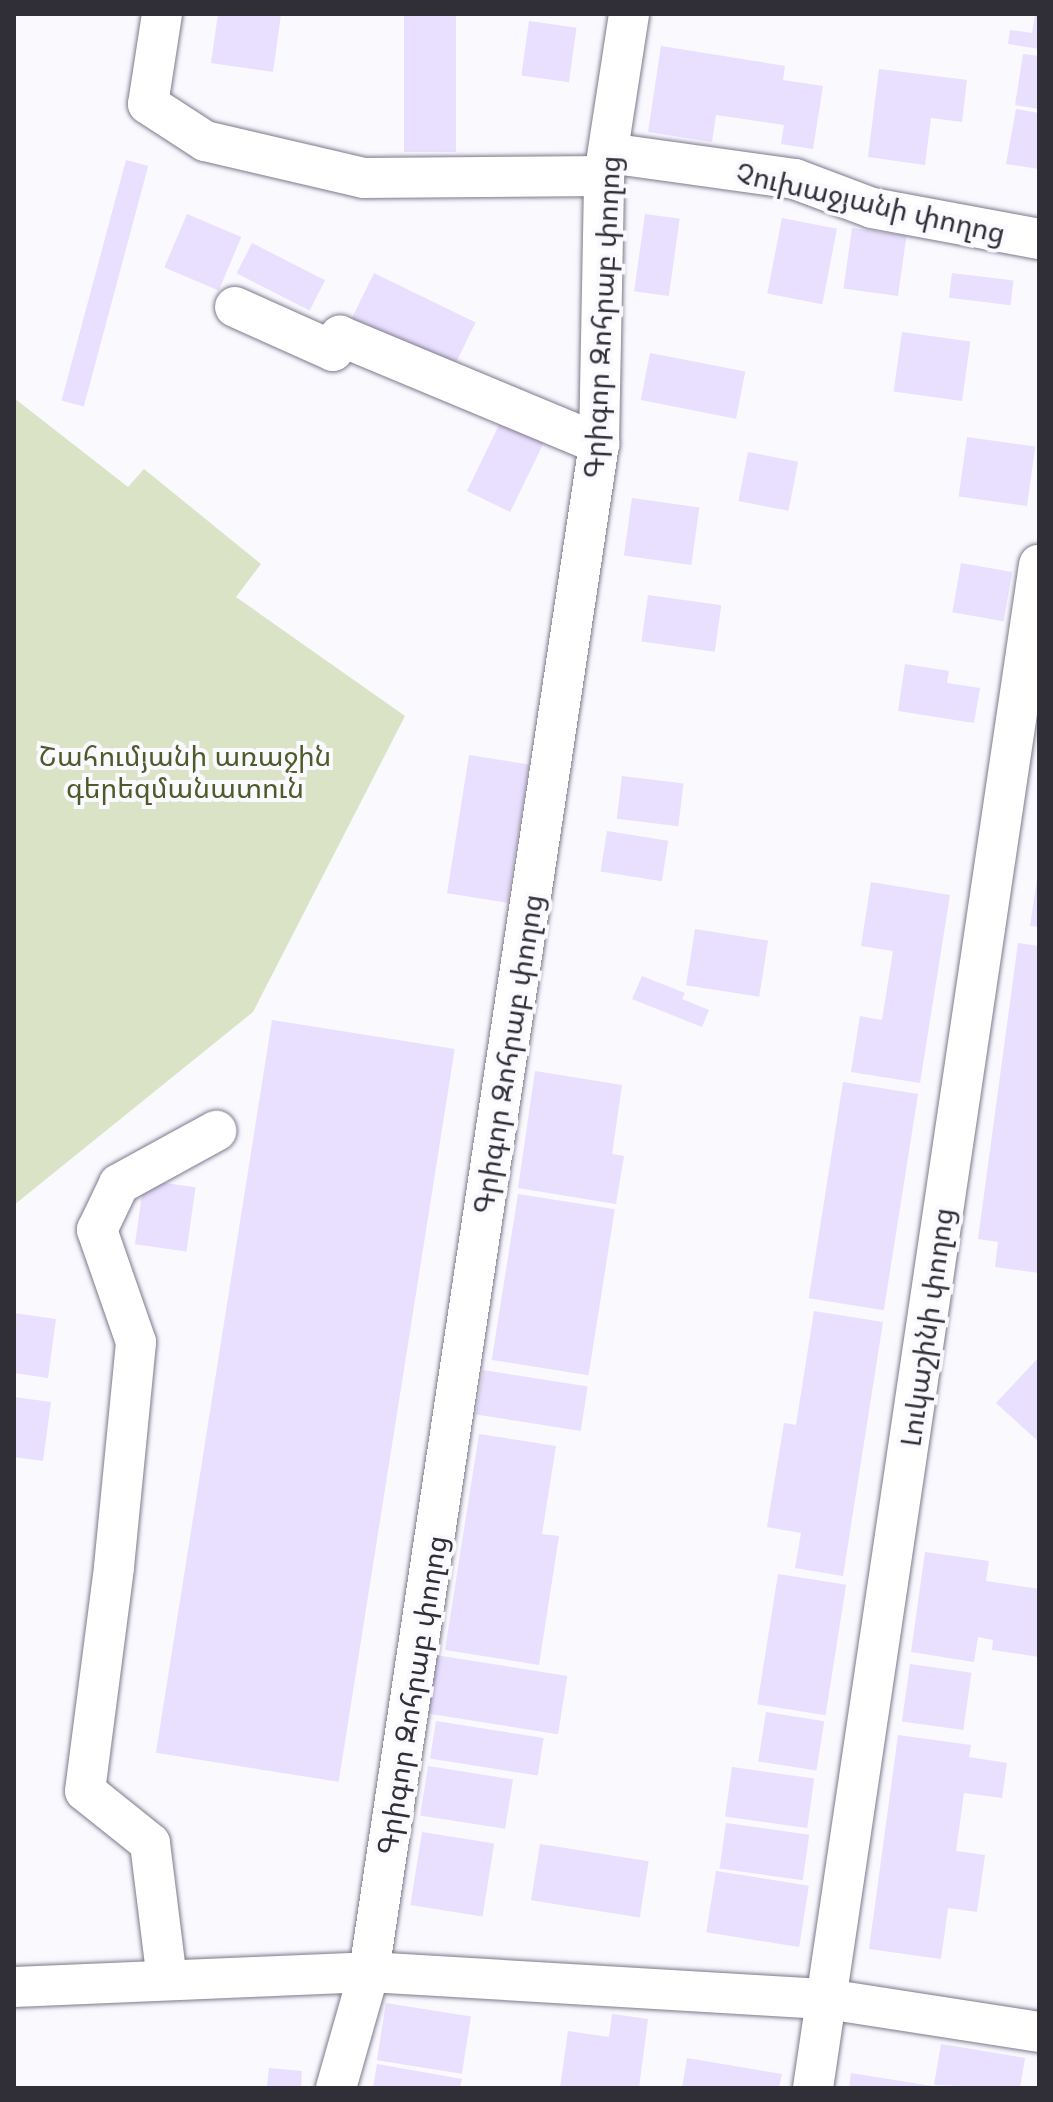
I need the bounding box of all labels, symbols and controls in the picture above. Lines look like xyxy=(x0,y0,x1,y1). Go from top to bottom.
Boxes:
street label: Գրիգոր Զոհրաբ փողոց xyxy=(576,155,626,479)
street label: Չուխաջյանի փողոց xyxy=(733,155,1009,249)
park label: Շահումյանի առաջին գերեզմանատուն xyxy=(39,738,331,804)
street label: Գրիգոր Զոհրաբ փողոց xyxy=(465,892,549,1216)
street label: Լուկաշինի փողոց xyxy=(893,1205,959,1449)
street label: Գրիգոր Զոհրաբ փողոց xyxy=(369,1533,453,1857)

